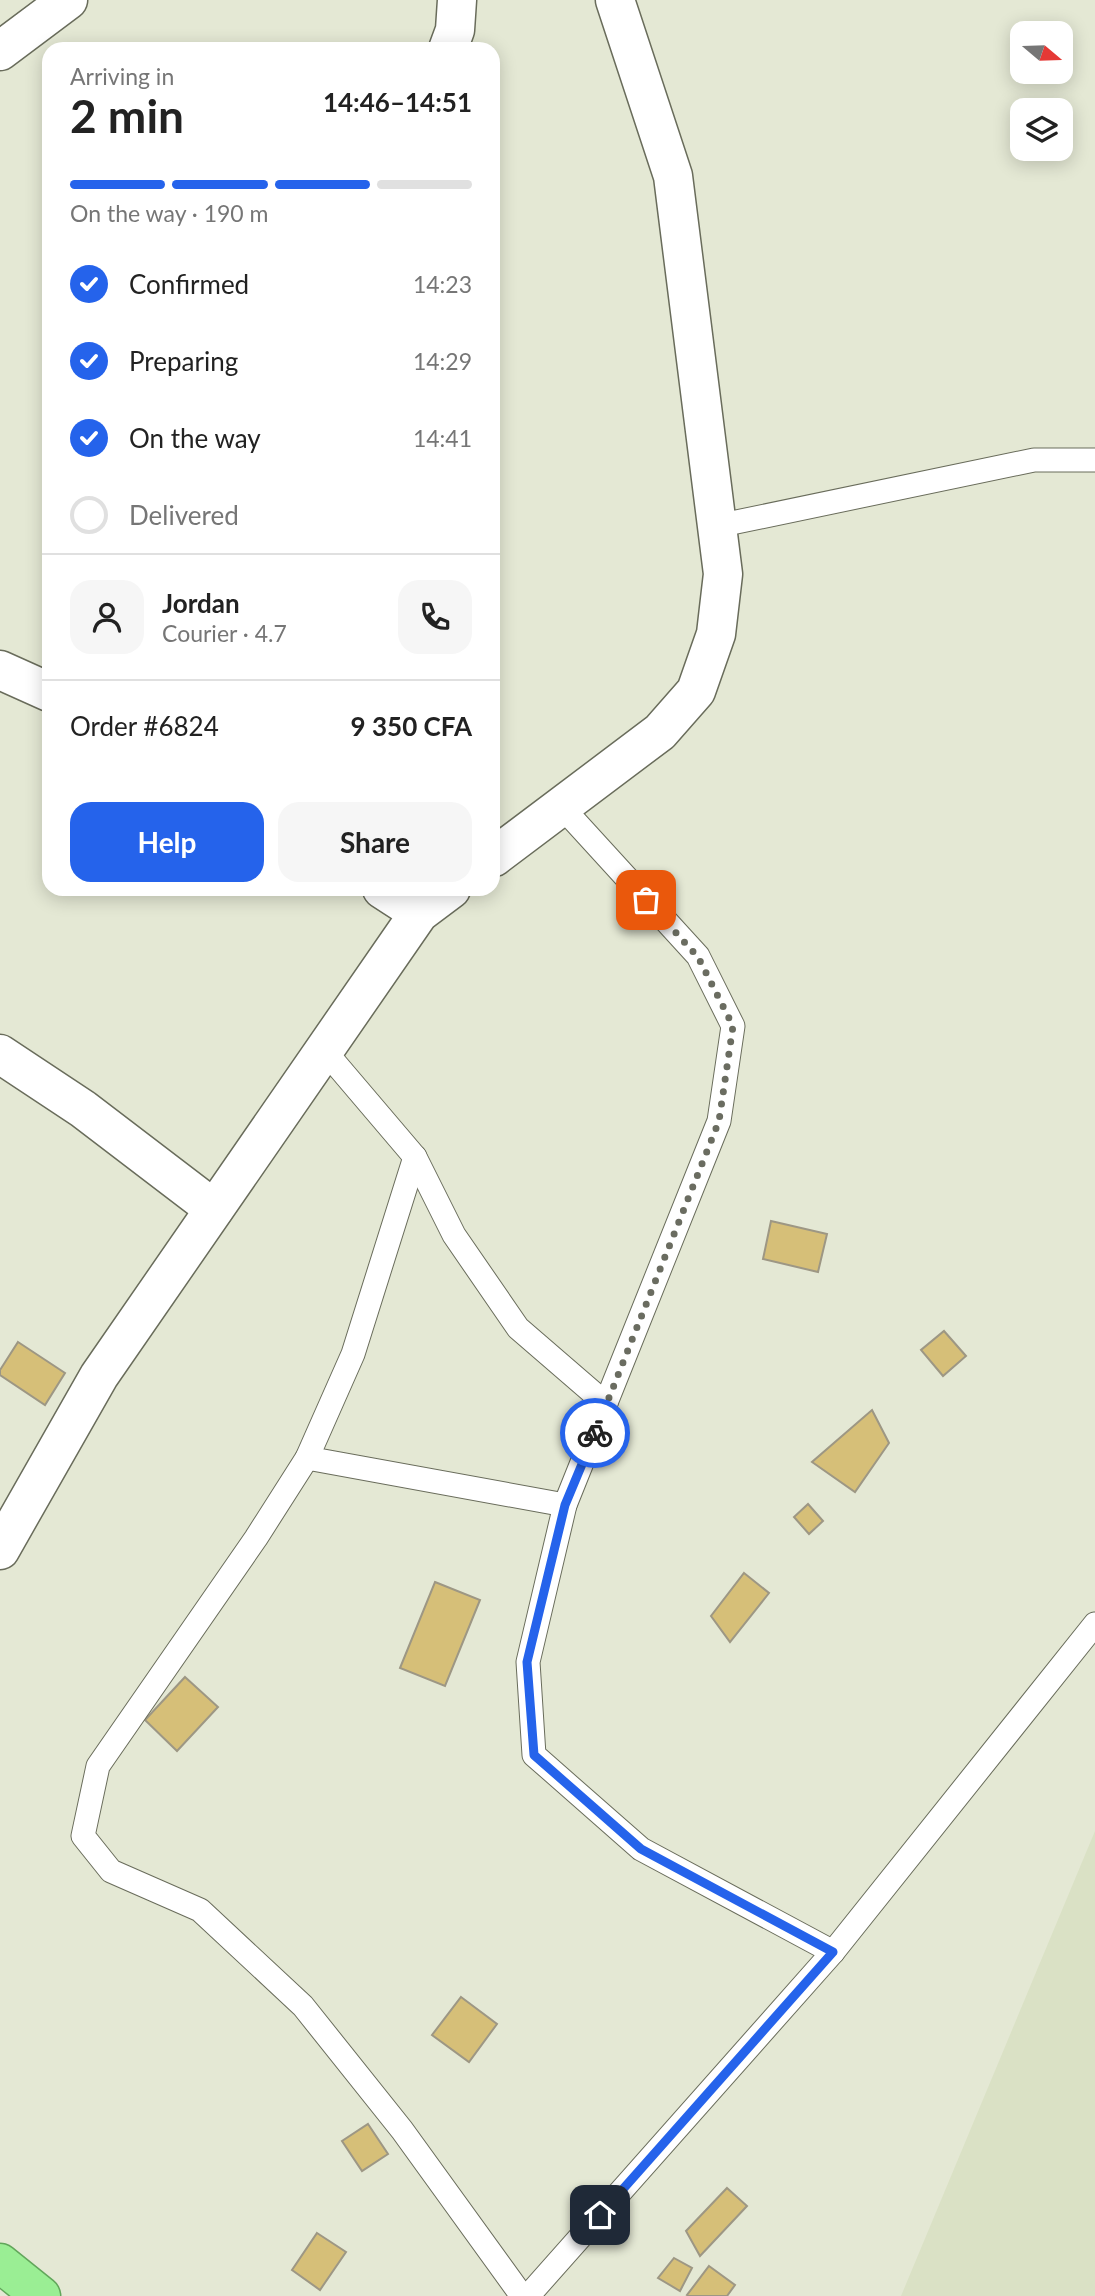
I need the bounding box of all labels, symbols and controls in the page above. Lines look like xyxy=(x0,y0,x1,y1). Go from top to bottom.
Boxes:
north arrow xyxy=(1010,21,1073,84)
map controls xyxy=(1010,21,1073,161)
text: Arriving in xyxy=(70,62,174,90)
text: 14:46–14:51 xyxy=(323,86,472,118)
text: 2 min xyxy=(70,88,184,143)
button: layers xyxy=(1010,98,1073,161)
text: On the way · 190 m xyxy=(70,199,269,227)
icon: check xyxy=(70,265,108,303)
text: Confirmed xyxy=(129,268,249,300)
text: 14:23 xyxy=(413,270,472,298)
icon: check xyxy=(70,342,108,380)
text: Preparing xyxy=(129,345,238,377)
text: 14:29 xyxy=(413,347,472,375)
icon: check xyxy=(70,419,108,457)
text: On the way xyxy=(129,422,261,454)
text: 14:41 xyxy=(413,424,472,452)
text: Delivered xyxy=(129,499,239,531)
button: person xyxy=(70,580,144,654)
button: phone xyxy=(398,580,472,654)
text: Jordan xyxy=(162,587,240,619)
text: Courier · 4.7 xyxy=(162,619,287,647)
text: Order #6824 xyxy=(70,710,219,742)
text: 9 350 CFA xyxy=(351,710,472,742)
button: Help xyxy=(70,802,264,882)
button: Share xyxy=(278,802,472,882)
pin xyxy=(616,870,676,930)
icon: bag xyxy=(627,881,665,919)
courier xyxy=(560,1398,630,1468)
icon: bike xyxy=(576,1414,614,1452)
pin xyxy=(570,2185,630,2245)
icon: home xyxy=(581,2196,619,2234)

